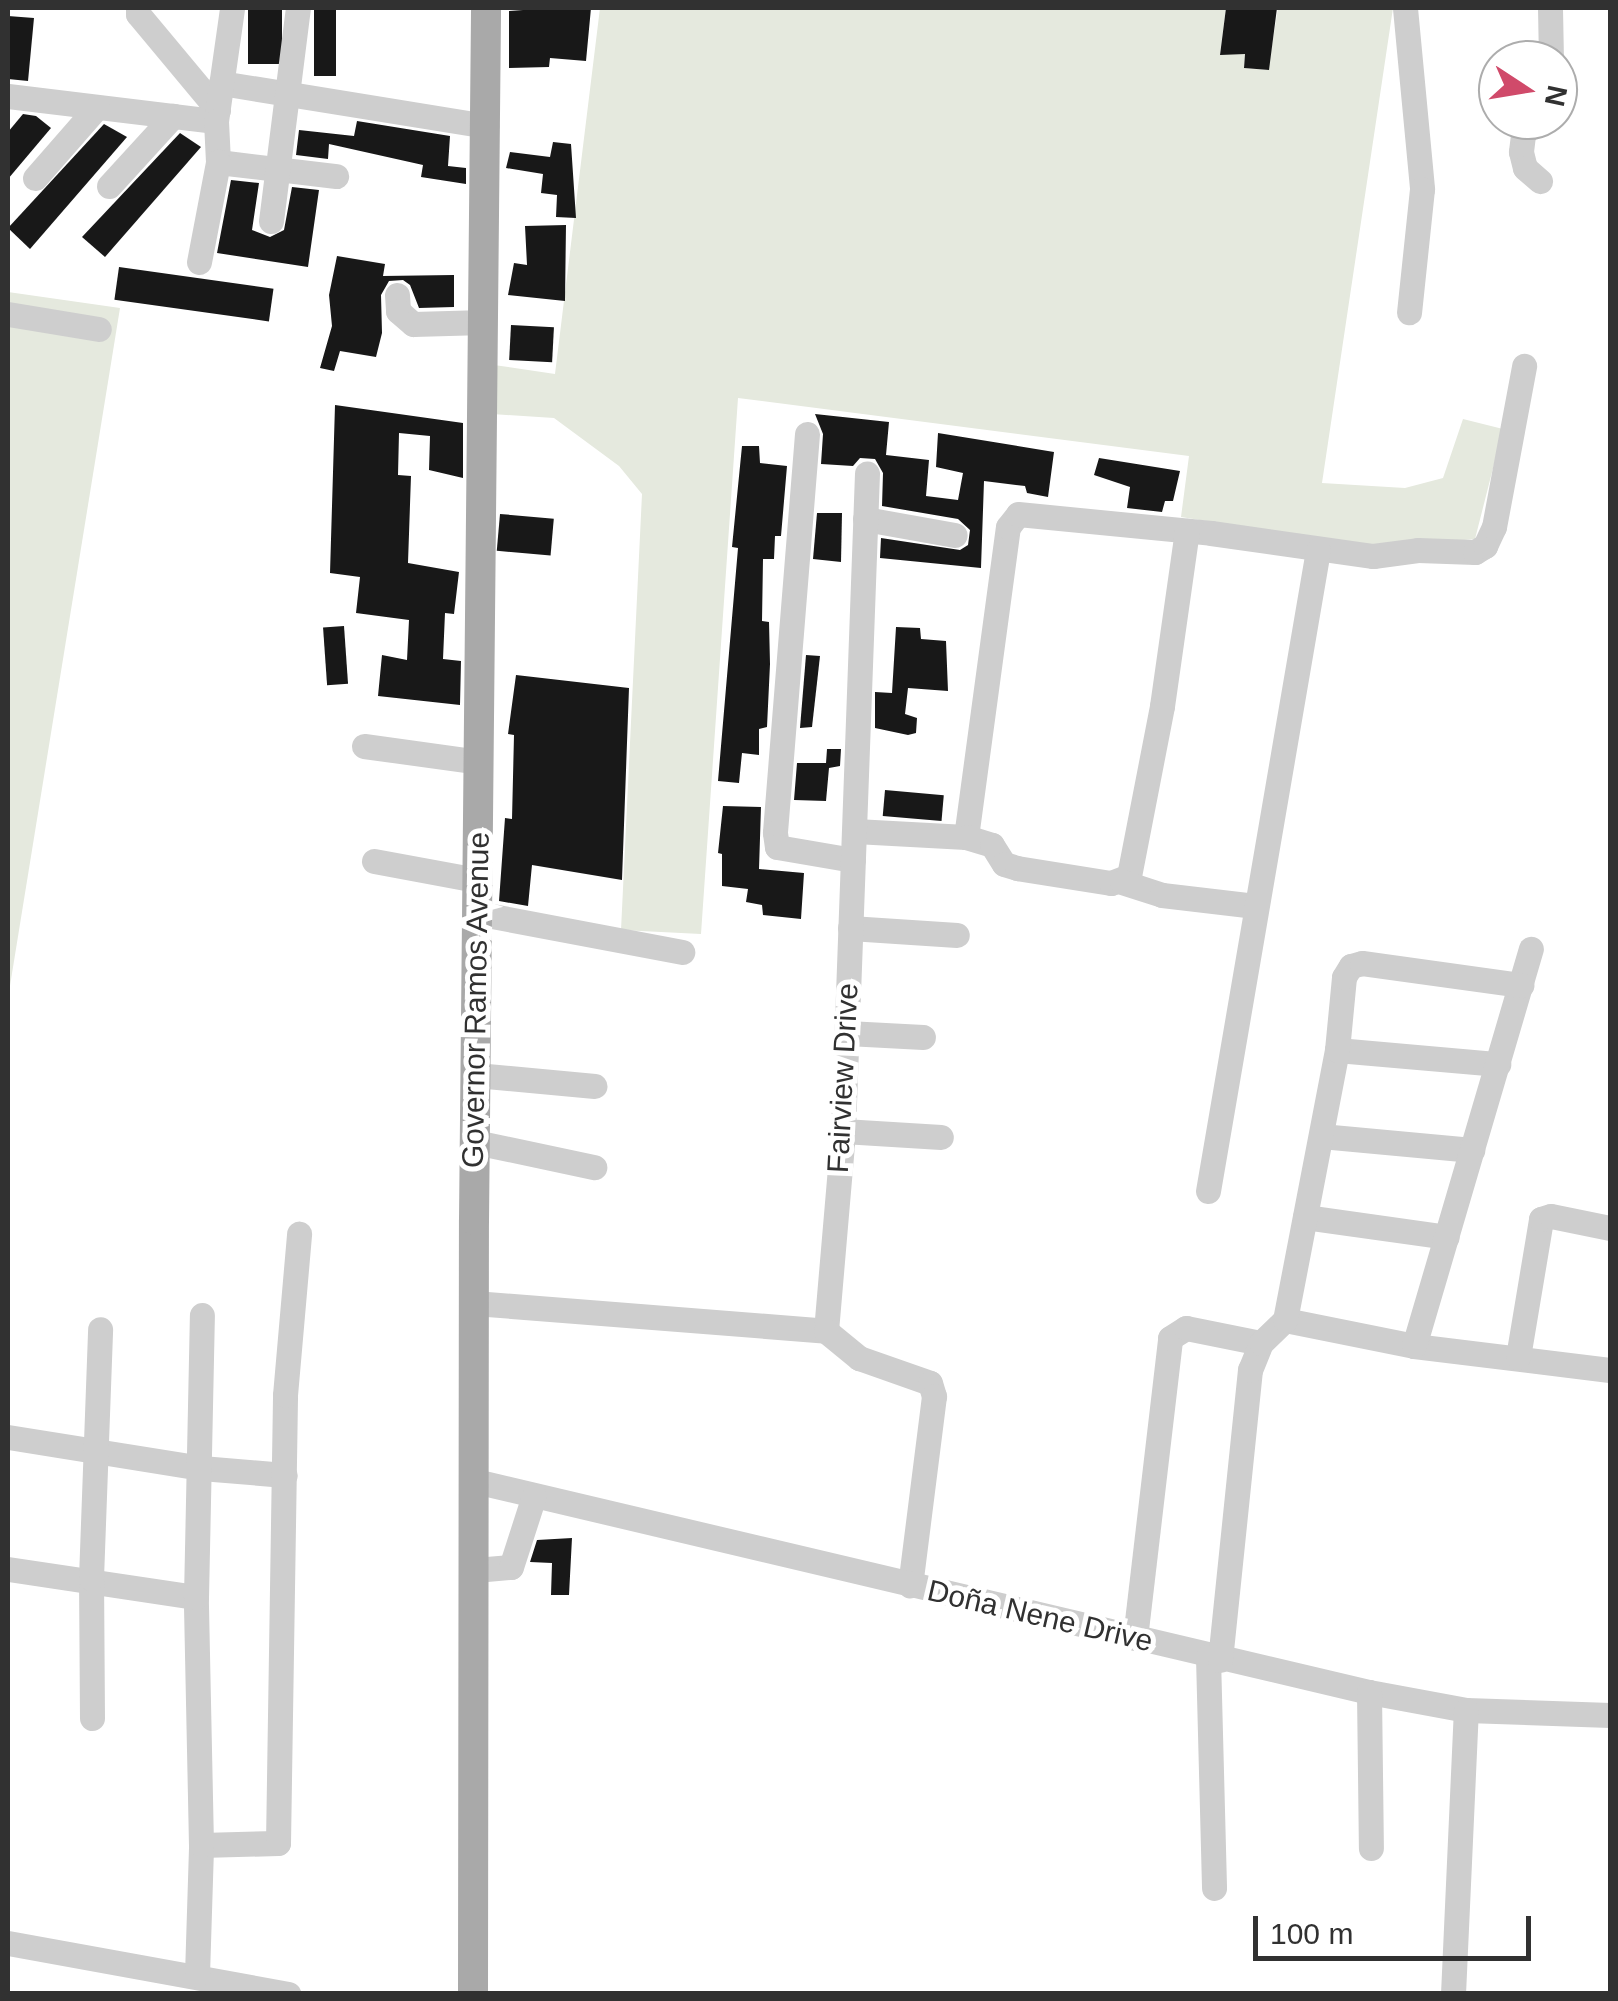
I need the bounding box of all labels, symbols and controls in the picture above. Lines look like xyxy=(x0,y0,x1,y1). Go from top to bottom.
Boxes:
north arrow xyxy=(1478,40,1578,140)
text: N xyxy=(1539,83,1573,109)
street label: Governor Ramos Avenue xyxy=(455,831,497,1169)
street label: Fairview Drive xyxy=(820,982,866,1174)
street label: Doña Nene Drive xyxy=(924,1573,1156,1659)
scale bar xyxy=(1258,1896,1536,1958)
text: 100 m xyxy=(1270,1917,1353,1950)

